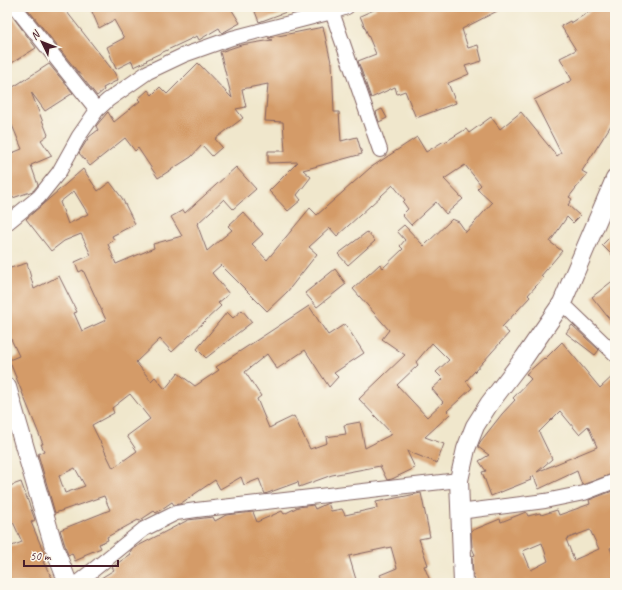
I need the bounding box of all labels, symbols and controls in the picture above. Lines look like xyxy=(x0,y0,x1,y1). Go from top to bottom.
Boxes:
north arrow xyxy=(22,22,62,62)
text: N xyxy=(27,26,44,42)
scale bar xyxy=(24,542,118,568)
text: 50 m xyxy=(30,548,52,564)

